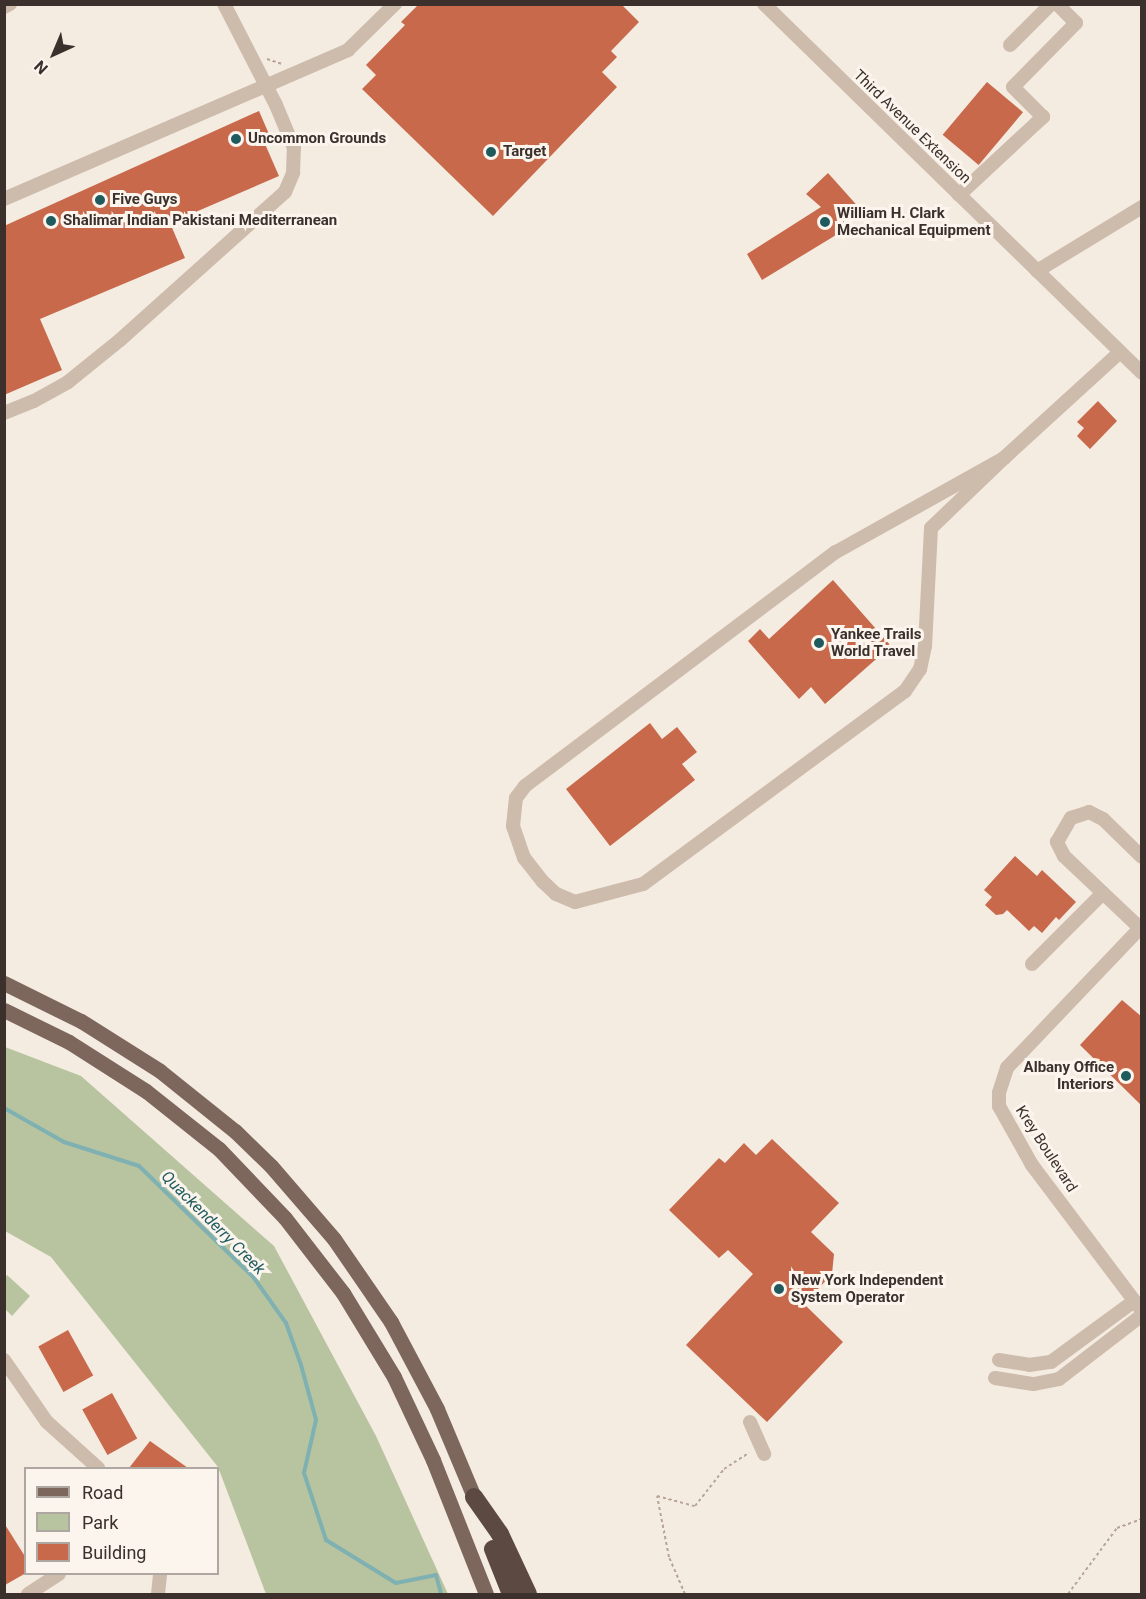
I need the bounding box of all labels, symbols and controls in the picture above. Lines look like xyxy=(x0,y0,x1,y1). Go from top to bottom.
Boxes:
north arrow xyxy=(24,24,84,84)
text: N xyxy=(30,57,52,78)
street label: Third Avenue Extension xyxy=(850,66,974,188)
place label: Uncommon Grounds xyxy=(248,130,386,148)
marker: Uncommon Grounds xyxy=(229,132,243,146)
place label: Target xyxy=(503,143,546,161)
marker: Target xyxy=(484,145,498,159)
place label: Five Guys xyxy=(112,191,177,209)
marker: Five Guys xyxy=(93,193,107,207)
place label: William H. Clark Mechanical Equipment xyxy=(837,204,991,239)
place label: Shalimar Indian Pakistani Mediterranean xyxy=(63,212,337,230)
marker: Shalimar Indian Pakistani Mediterranean xyxy=(44,214,58,228)
marker: William H. Clark Mechanical Equipment xyxy=(818,215,832,229)
place label: Yankee Trails World Travel xyxy=(831,625,922,660)
marker: Yankee Trails World Travel xyxy=(812,636,826,650)
place label: Albany Office Interiors xyxy=(1024,1058,1114,1093)
marker: Albany Office Interiors xyxy=(1119,1069,1133,1083)
street label: Krey Boulevard xyxy=(1011,1102,1081,1196)
water label: Quackenderry Creek xyxy=(157,1167,269,1279)
place label: New York Independent System Operator xyxy=(791,1271,943,1306)
marker: New York Independent System Operator xyxy=(772,1282,786,1296)
legend xyxy=(24,1467,219,1575)
text: Road xyxy=(82,1482,123,1503)
text: Park xyxy=(82,1512,118,1533)
text: Building xyxy=(82,1542,146,1563)

